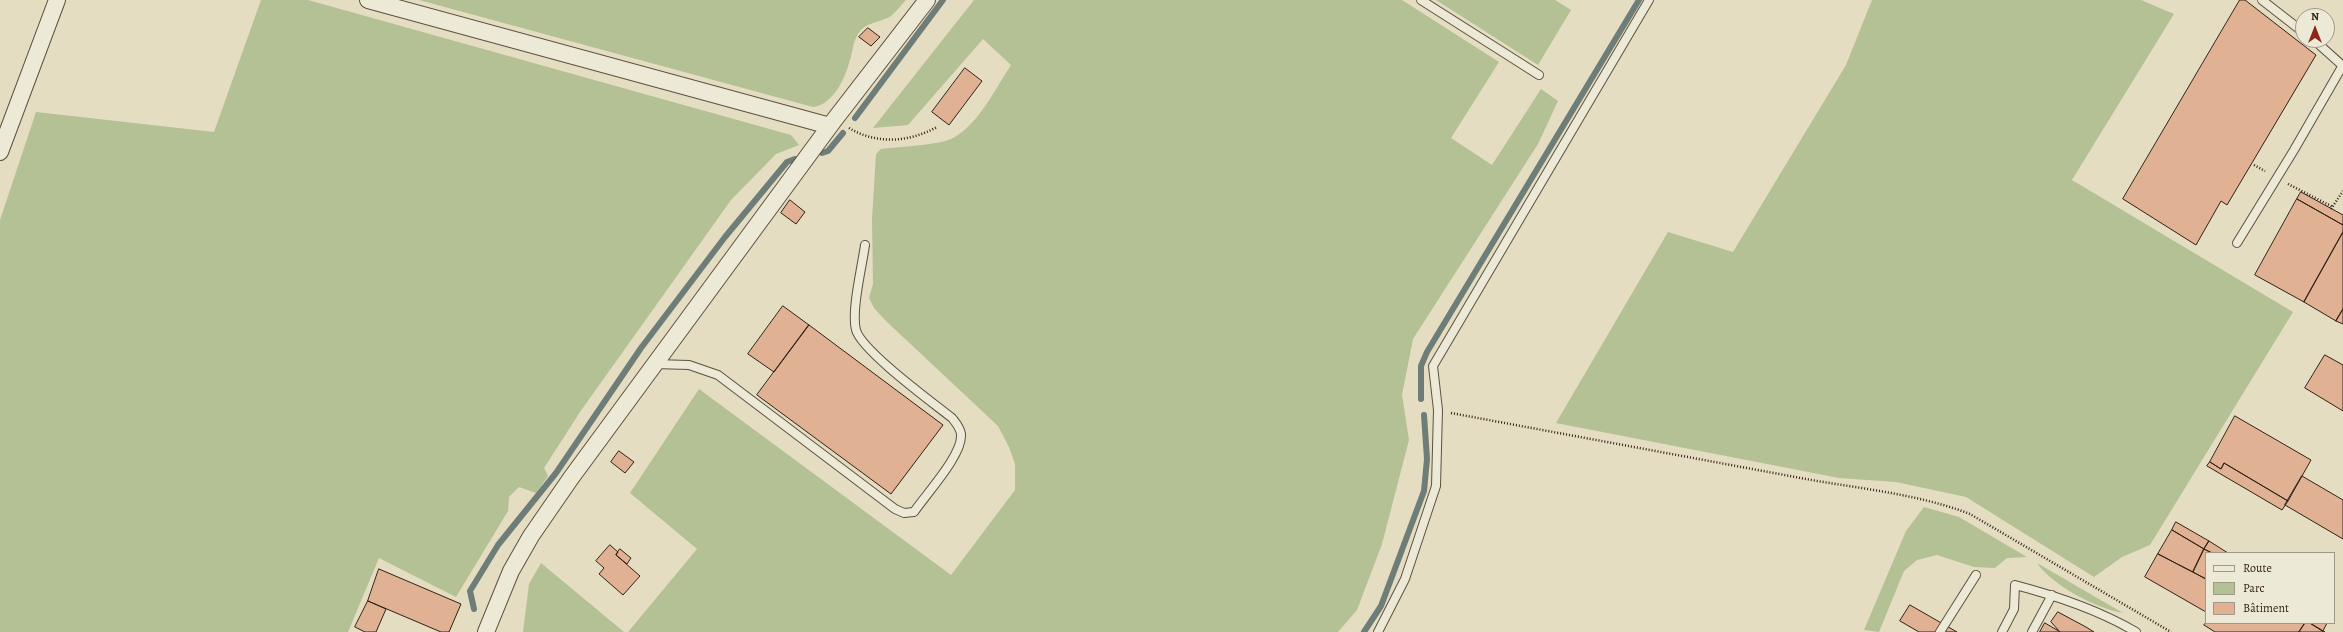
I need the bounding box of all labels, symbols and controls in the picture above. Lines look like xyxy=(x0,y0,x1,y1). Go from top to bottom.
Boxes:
north arrow xyxy=(2295,8,2335,48)
text: N xyxy=(2311,9,2319,24)
legend xyxy=(2205,552,2335,624)
text: Route xyxy=(2243,560,2272,576)
text: Parc xyxy=(2243,580,2265,596)
text: Bâtiment xyxy=(2243,600,2289,616)

